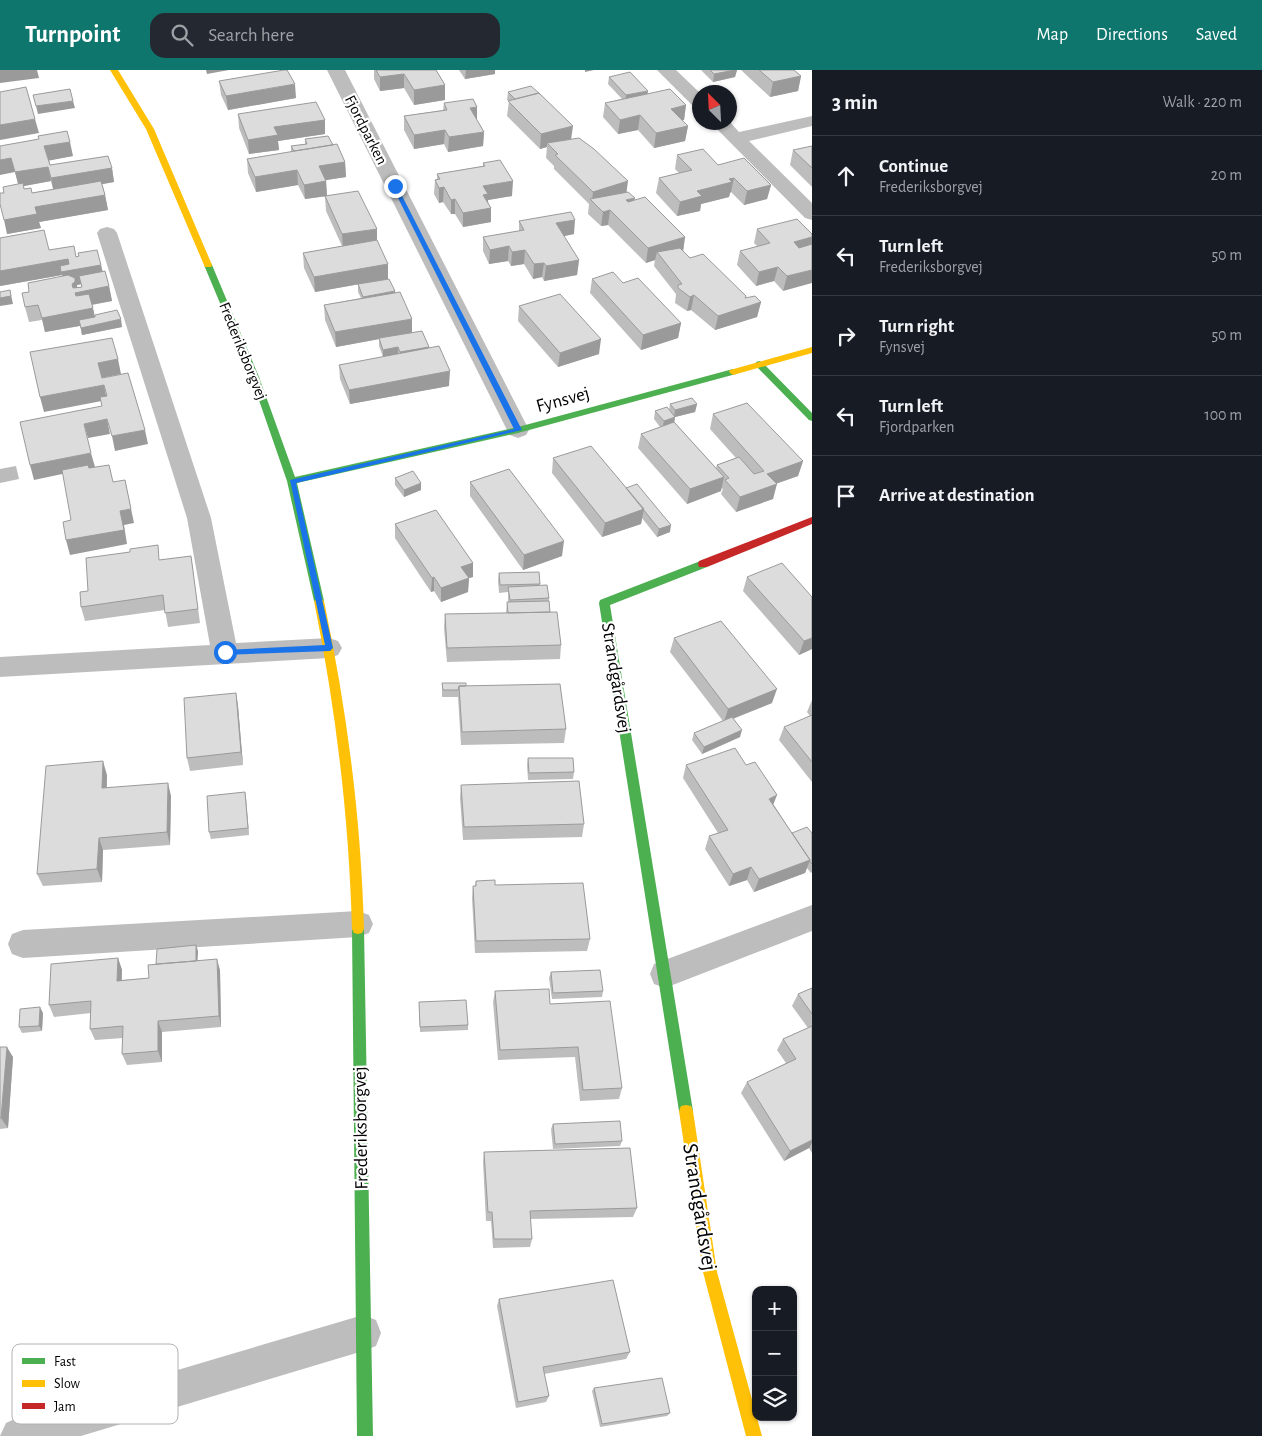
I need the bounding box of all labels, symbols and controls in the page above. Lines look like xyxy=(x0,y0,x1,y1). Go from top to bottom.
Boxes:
search box xyxy=(150,13,500,58)
icon: search xyxy=(168,21,196,49)
text: Turnpoint xyxy=(25,23,120,47)
text: Search here xyxy=(208,26,294,45)
text: Map xyxy=(1037,26,1068,44)
text: Directions xyxy=(1096,26,1168,44)
text: Saved xyxy=(1196,26,1237,44)
north arrow xyxy=(692,85,737,130)
text: 3 min xyxy=(832,92,878,113)
street label: Fjordparken xyxy=(341,93,390,168)
text: Walk · 220 m xyxy=(1163,94,1242,110)
text: Continue xyxy=(879,157,948,176)
icon: ahead xyxy=(832,162,860,190)
text: 20 m xyxy=(1211,167,1242,183)
route end xyxy=(384,175,407,198)
text: Frederiksborgvej xyxy=(879,179,983,195)
text: Turn left xyxy=(879,237,943,256)
icon: left xyxy=(832,242,860,270)
text: 50 m xyxy=(1211,247,1242,263)
text: Frederiksborgvej xyxy=(879,259,983,275)
street label: Frederiksborgvej xyxy=(215,300,270,403)
text: Turn right xyxy=(879,317,954,336)
icon: right xyxy=(832,322,860,350)
text: 50 m xyxy=(1211,327,1242,343)
text: Fynsvej xyxy=(879,339,925,355)
street label: Fynsvej xyxy=(534,384,592,416)
text: Turn left xyxy=(879,397,943,416)
icon: left xyxy=(832,402,860,430)
text: 100 m xyxy=(1204,407,1242,423)
text: Fjordparken xyxy=(879,419,955,435)
icon: arrive xyxy=(832,482,860,510)
text: Arrive at destination xyxy=(879,486,1035,505)
street label: Strandgårdsvej xyxy=(598,622,634,734)
route start xyxy=(214,641,237,664)
street label: Frederiksborgvej xyxy=(350,1066,372,1190)
street label: Strandgårdsvej xyxy=(679,1142,721,1272)
map controls xyxy=(752,1286,797,1421)
button: + xyxy=(752,1286,797,1331)
button: − xyxy=(752,1331,797,1376)
legend xyxy=(12,1344,178,1424)
text: Fast xyxy=(54,1355,76,1369)
button: layers xyxy=(752,1376,797,1421)
text: Slow xyxy=(54,1377,81,1391)
text: Jam xyxy=(54,1400,76,1414)

